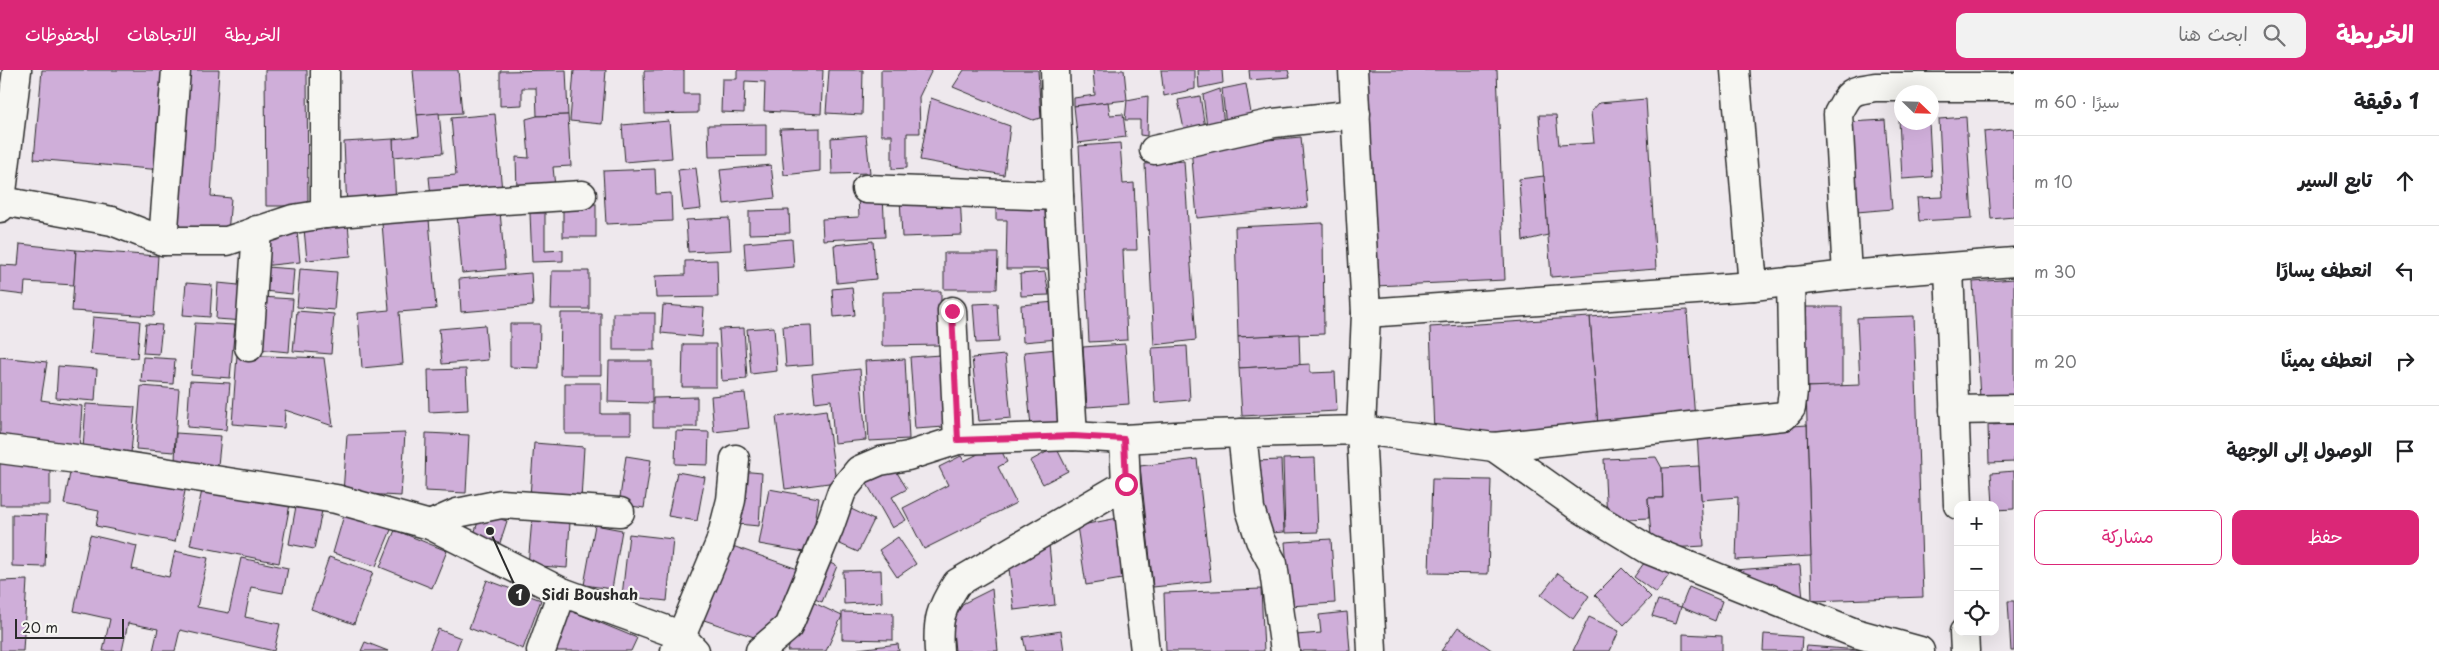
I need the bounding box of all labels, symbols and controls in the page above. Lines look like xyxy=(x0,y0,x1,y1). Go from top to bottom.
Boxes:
search box xyxy=(1956,13,2306,58)
text: الخريطة xyxy=(2336,15,2414,51)
text: ابحث هنا xyxy=(2178,19,2248,47)
text: المحفوظات xyxy=(25,20,99,47)
text: الاتجاهات xyxy=(127,20,197,47)
text: الخريطة xyxy=(225,20,281,47)
icon: search xyxy=(2260,21,2288,49)
text: 1 دقيقة xyxy=(2354,84,2419,116)
north arrow xyxy=(1894,85,1939,130)
text: سيرًا · 60 m xyxy=(2034,89,2120,113)
text: تابع السير xyxy=(2298,165,2372,193)
icon: ahead xyxy=(2391,167,2419,195)
text: 10 m xyxy=(2034,169,2073,193)
text: انعطف يسارًا xyxy=(2276,255,2372,283)
icon: left xyxy=(2391,257,2419,285)
text: 30 m xyxy=(2034,259,2076,283)
route end xyxy=(941,300,964,323)
text: انعطف يمينًا xyxy=(2281,345,2372,373)
icon: right xyxy=(2391,347,2419,375)
text: 20 m xyxy=(2034,349,2077,373)
text: الوصول إلى الوجهة xyxy=(2226,435,2372,463)
icon: arrive xyxy=(2391,437,2419,465)
route start xyxy=(1115,473,1138,496)
map controls xyxy=(1954,501,1999,636)
button: + xyxy=(1954,501,1999,546)
button: مشاركة xyxy=(2034,510,2222,565)
button: حفظ xyxy=(2232,510,2419,565)
button: − xyxy=(1954,546,1999,591)
callout: Sidi Boushah xyxy=(506,580,649,610)
text: 1 xyxy=(515,582,523,605)
text: Sidi Boushah xyxy=(542,582,638,605)
button: locate xyxy=(1954,591,1999,636)
scale bar xyxy=(15,616,124,639)
text: 20 m xyxy=(22,617,58,638)

